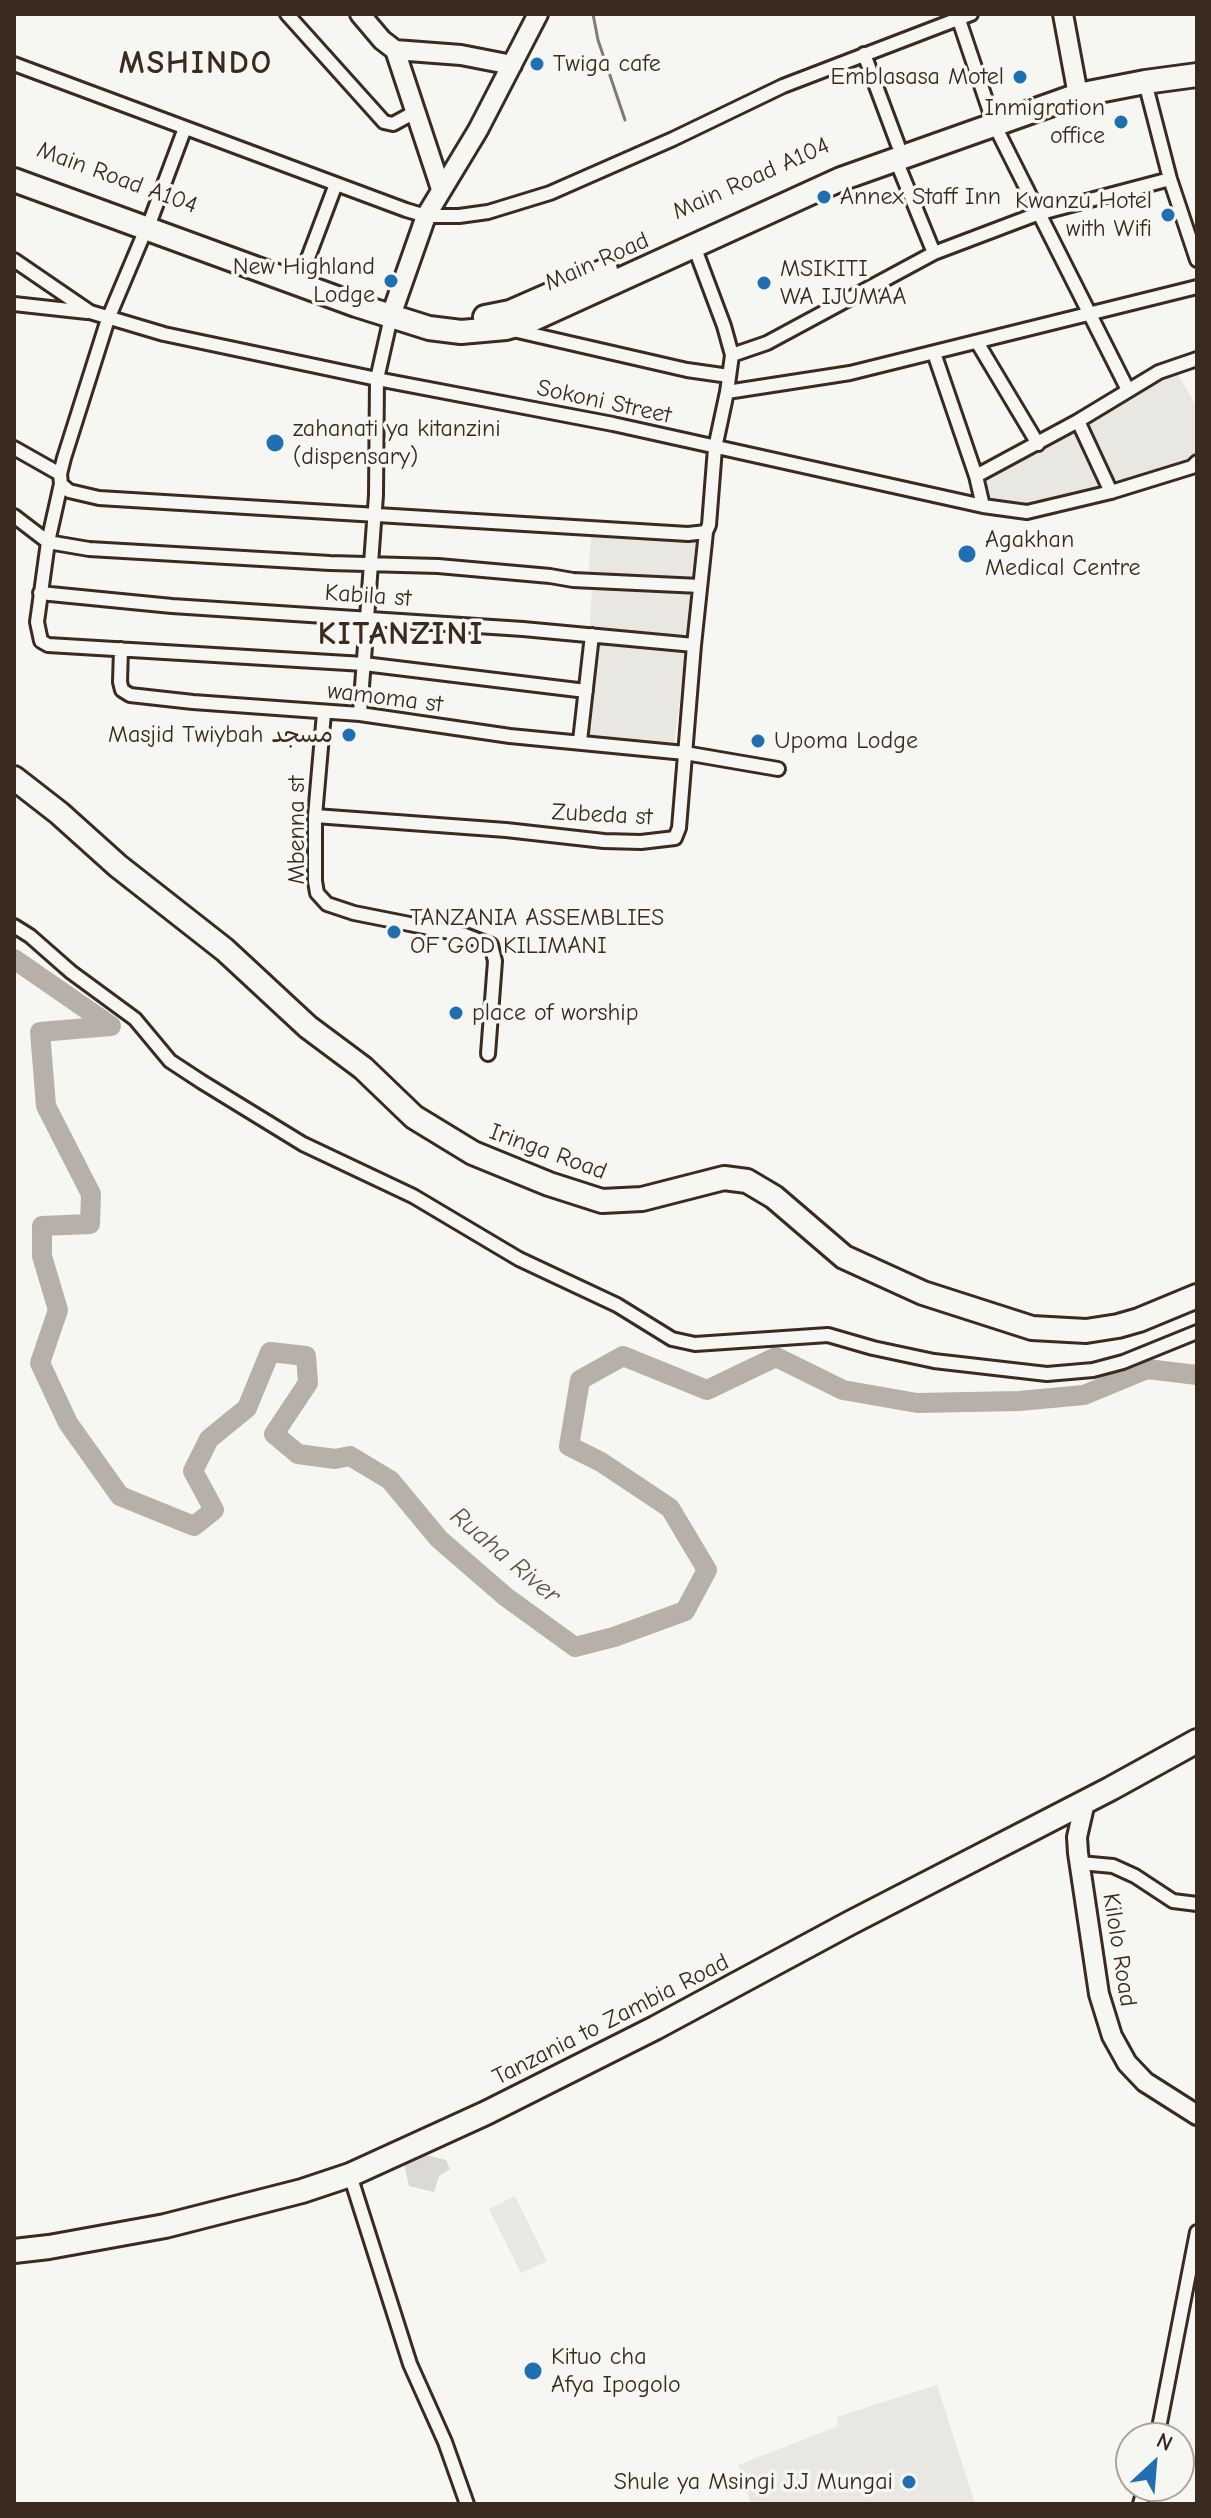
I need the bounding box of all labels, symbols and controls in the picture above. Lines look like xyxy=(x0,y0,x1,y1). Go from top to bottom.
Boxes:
district label: MSHINDO xyxy=(119,45,273,83)
place label: Twiga cafe xyxy=(553,50,661,78)
marker: Twiga cafe xyxy=(528,55,546,73)
place label: Emblasasa Motel xyxy=(831,63,1004,91)
marker: Emblasasa Motel xyxy=(1011,68,1029,86)
place label: Inmigration office xyxy=(985,94,1105,150)
marker: Inmigration office xyxy=(1112,113,1130,131)
street label: Main Road A104 xyxy=(668,132,834,226)
street label: Main Road A104 xyxy=(33,136,201,220)
place label: Annex Staff Inn xyxy=(840,183,1001,211)
place label: Kwanzu Hotel with Wifi xyxy=(1015,187,1152,243)
marker: Annex Staff Inn xyxy=(815,188,833,206)
marker: Kwanzu Hotel with Wifi xyxy=(1159,206,1177,224)
street label: Main Road xyxy=(540,226,654,298)
place label: New Highland Lodge xyxy=(233,253,375,309)
place label: MSIKITI WA IJUMAA xyxy=(780,255,906,311)
marker: New Highland Lodge xyxy=(382,272,400,290)
marker: MSIKITI WA IJUMAA xyxy=(755,274,773,292)
street label: Sokoni Street xyxy=(534,374,674,430)
place label: zahanati ya kitanzini (dispensary) xyxy=(293,415,501,471)
marker: zahanati ya kitanzini (dispensary) xyxy=(264,432,286,454)
place label: Agakhan Medical Centre xyxy=(985,526,1141,582)
marker: Agakhan Medical Centre xyxy=(956,543,978,565)
street label: Kabila st xyxy=(324,579,412,613)
district label: KITANZINI xyxy=(318,616,484,654)
street label: wamoma st xyxy=(326,677,444,719)
place label: Masjid Twiybah مسجد xyxy=(108,721,333,749)
marker: Masjid Twiybah مسجد xyxy=(340,726,358,744)
place label: Upoma Lodge xyxy=(774,727,918,755)
marker: Upoma Lodge xyxy=(749,732,767,750)
street label: Mbenna st xyxy=(283,776,311,884)
street label: Zubeda st xyxy=(551,798,653,832)
place label: TANZANIA ASSEMBLIES OF GOD KILIMANI xyxy=(410,904,664,960)
marker: TANZANIA ASSEMBLIES OF GOD KILIMANI xyxy=(385,923,403,941)
place label: place of worship xyxy=(472,999,638,1027)
marker: place of worship xyxy=(447,1004,465,1022)
street label: Iringa Road xyxy=(485,1118,611,1186)
water label: Ruaha River xyxy=(444,1501,566,1611)
street label: Kilolo Road xyxy=(1096,1891,1142,2009)
street label: Tanzania to Zambia Road xyxy=(488,1948,734,2092)
place label: Kituo cha Afya Ipogolo xyxy=(551,2343,681,2399)
marker: Kituo cha Afya Ipogolo xyxy=(522,2360,544,2382)
north arrow xyxy=(1115,2422,1195,2502)
text: N xyxy=(1152,2427,1177,2457)
place label: Shule ya Msingi J.J Mungai xyxy=(614,2468,893,2496)
marker: Shule ya Msingi J.J Mungai xyxy=(900,2473,918,2491)

